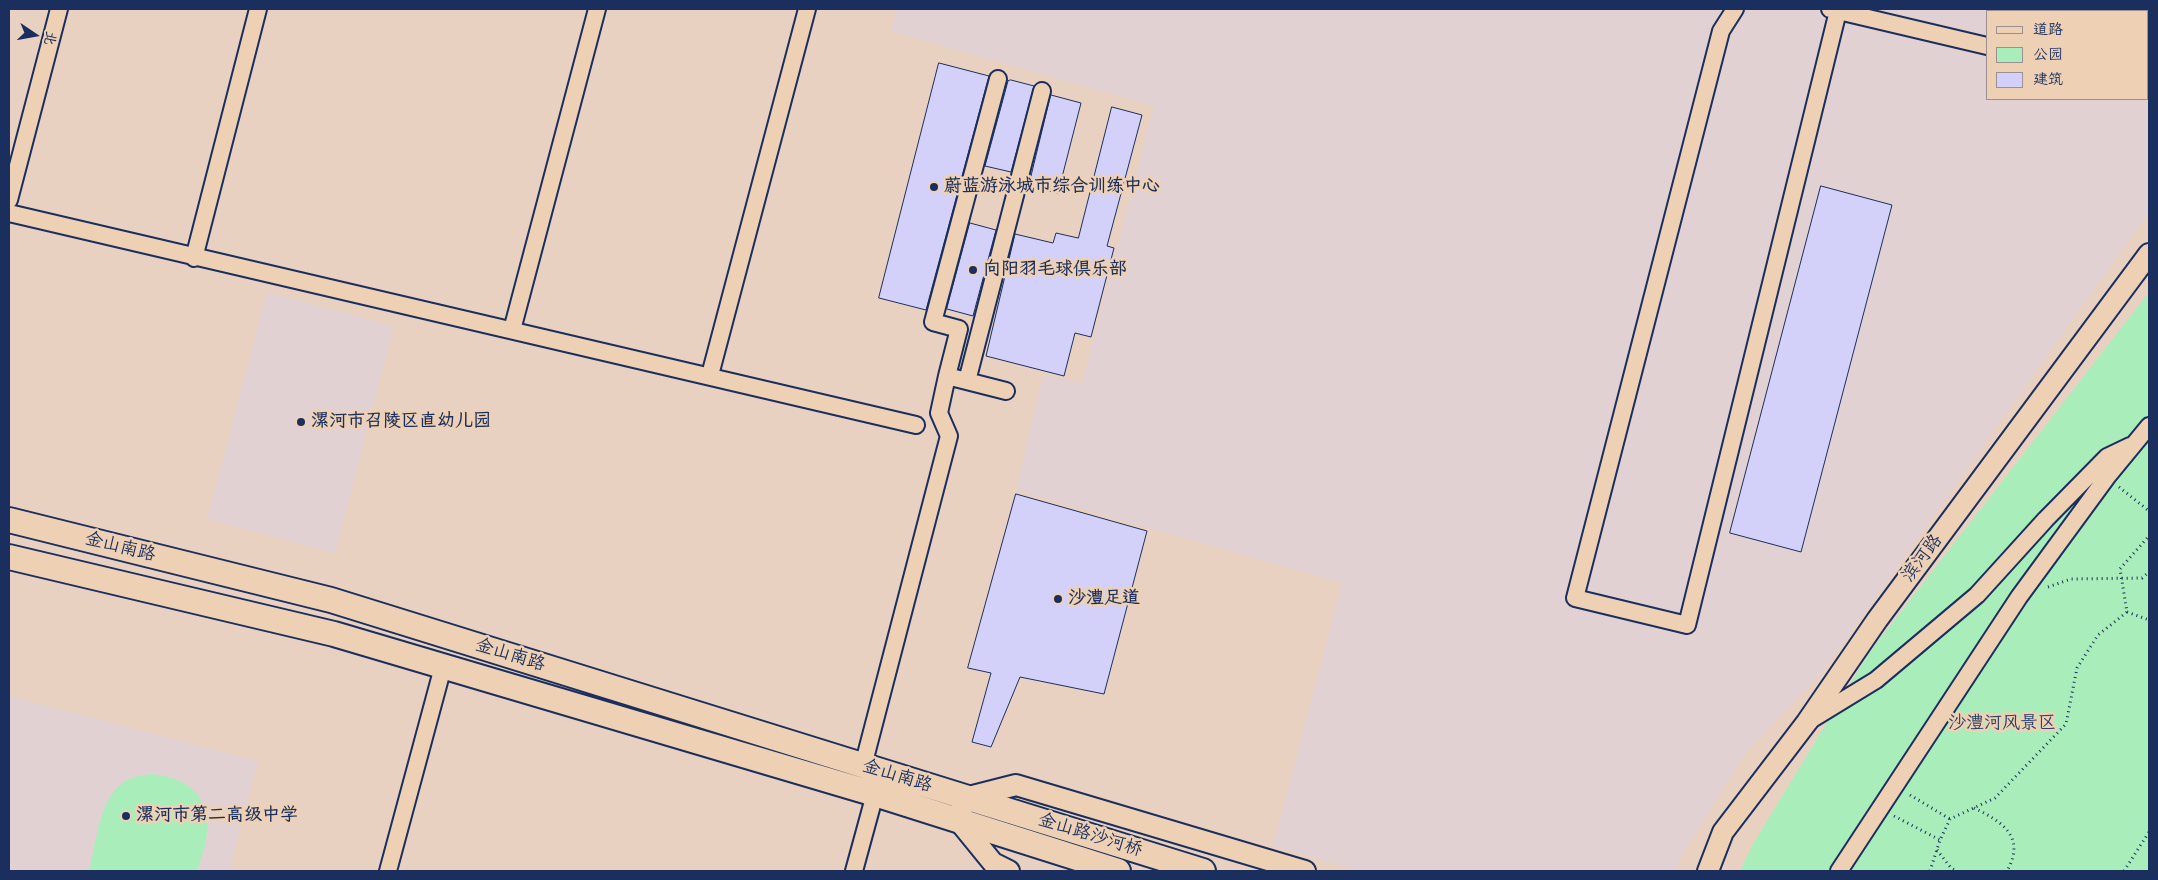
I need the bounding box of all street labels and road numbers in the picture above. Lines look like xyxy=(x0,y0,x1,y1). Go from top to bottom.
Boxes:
street label: 金山南路 xyxy=(82,529,158,567)
street label: 滨河路 xyxy=(1898,531,1948,587)
street label: 金山南路 xyxy=(472,635,548,677)
street label: 金山南路 xyxy=(859,756,935,798)
street label: 金山路沙河桥 xyxy=(1035,810,1145,862)

